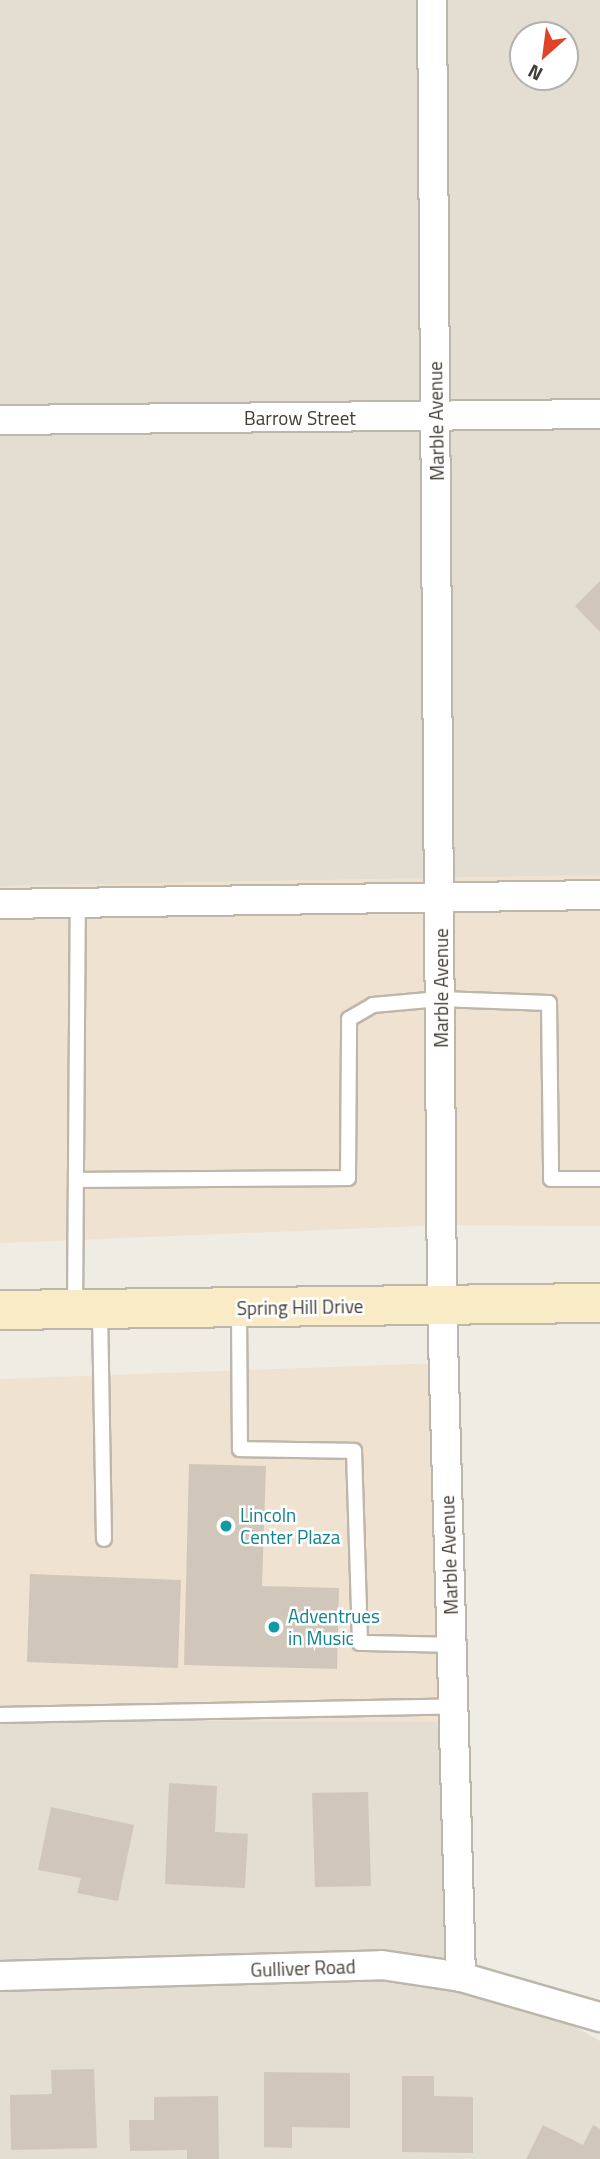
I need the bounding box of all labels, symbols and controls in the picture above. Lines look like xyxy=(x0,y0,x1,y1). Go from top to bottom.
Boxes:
north arrow xyxy=(509,21,579,91)
text: N xyxy=(522,57,547,89)
street label: Marble Avenue xyxy=(424,361,448,481)
street label: Barrow Street xyxy=(244,407,356,429)
street label: Marble Avenue xyxy=(430,928,452,1048)
street label: Spring Hill Drive xyxy=(236,1294,364,1320)
street label: Marble Avenue xyxy=(436,1495,462,1615)
place label: Lincoln Center Plaza xyxy=(240,1504,340,1548)
marker: Lincoln Center Plaza xyxy=(218,1518,234,1534)
place label: Adventrues in Music xyxy=(288,1605,380,1649)
marker: Adventrues in Music xyxy=(266,1619,282,1635)
street label: Gulliver Road xyxy=(250,1955,356,1981)

